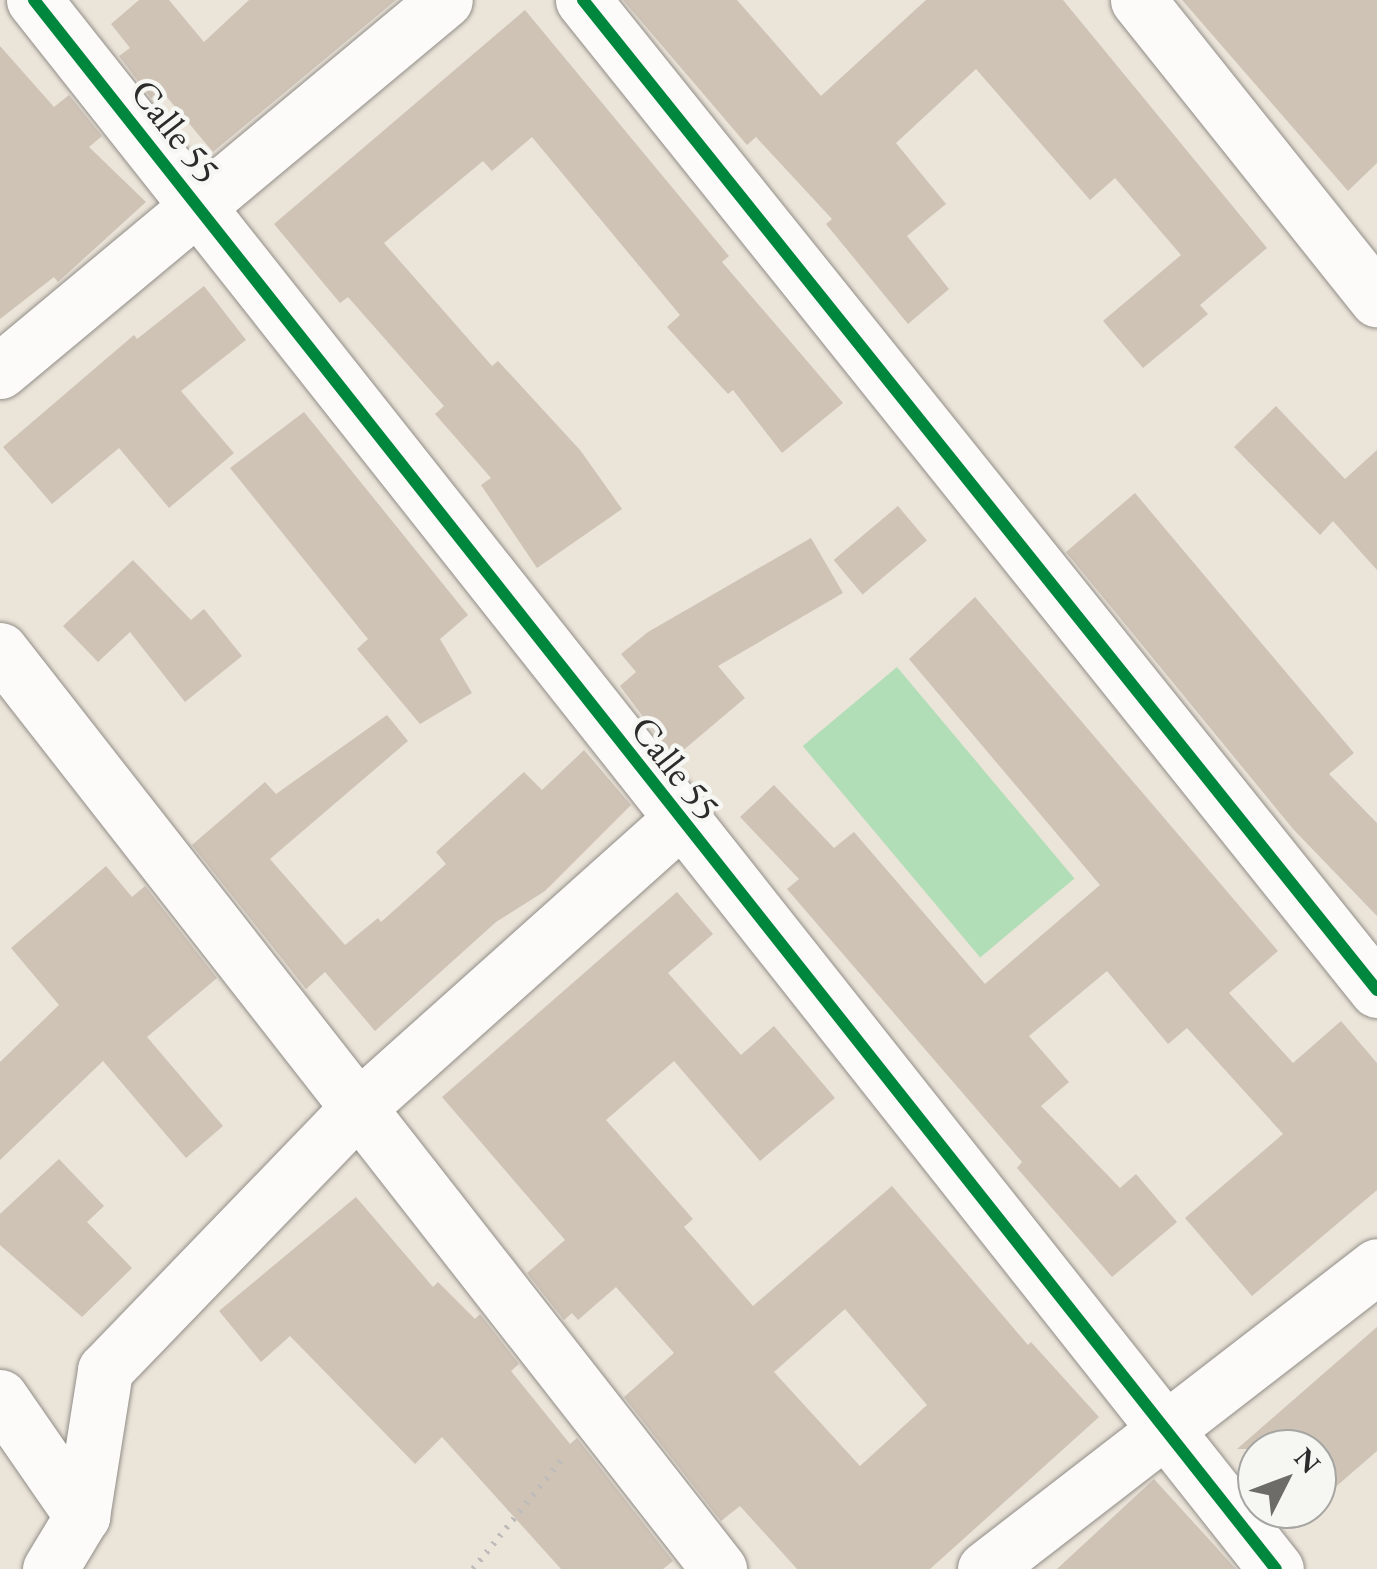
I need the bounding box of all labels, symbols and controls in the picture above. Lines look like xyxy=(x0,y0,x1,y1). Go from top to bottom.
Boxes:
street label: Calle 55 xyxy=(121,70,231,192)
street label: Calle 55 xyxy=(621,707,731,829)
north arrow xyxy=(1237,1429,1337,1529)
text: N xyxy=(1287,1440,1329,1481)

